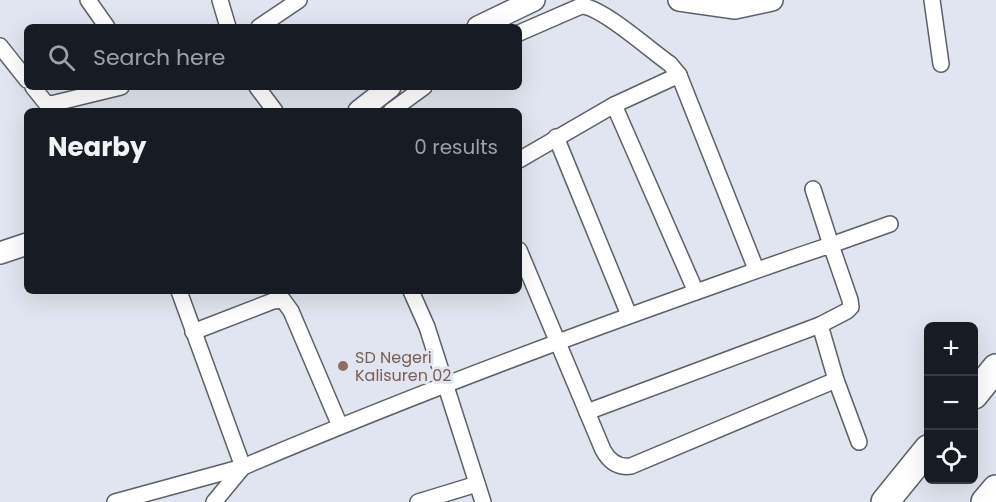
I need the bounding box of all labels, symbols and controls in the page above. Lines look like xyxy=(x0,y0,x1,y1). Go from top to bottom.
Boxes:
search box xyxy=(24,24,522,90)
icon: search xyxy=(45,41,78,74)
text: Search here xyxy=(93,42,226,73)
text: Nearby xyxy=(48,129,146,165)
text: 0 results xyxy=(414,133,498,161)
map controls xyxy=(924,322,978,484)
button: + xyxy=(924,322,978,376)
place label: SD Negeri Kalisuren 02 xyxy=(355,346,452,387)
marker: SD Negeri Kalisuren 02 xyxy=(336,359,350,373)
button: − xyxy=(924,376,978,430)
button: locate xyxy=(924,430,978,484)

